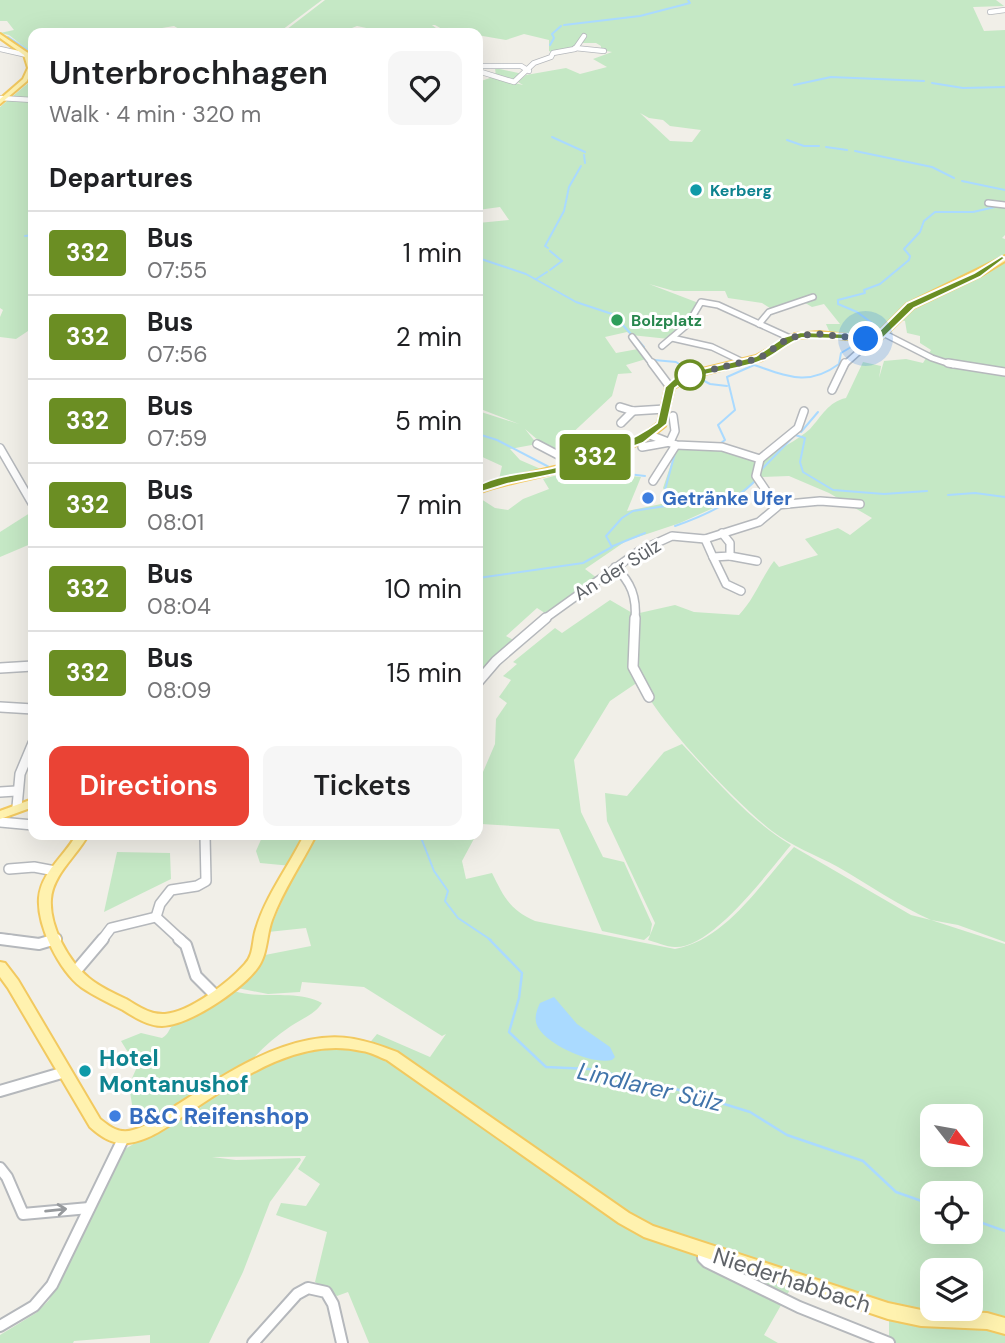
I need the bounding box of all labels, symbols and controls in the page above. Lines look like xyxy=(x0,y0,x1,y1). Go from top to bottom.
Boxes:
text: Unterbrochhagen xyxy=(49,51,328,94)
button: heart xyxy=(388,51,462,125)
text: Walk · 4 min · 320 m xyxy=(49,99,261,129)
text: Departures xyxy=(49,161,193,195)
place label: Kerberg xyxy=(710,180,772,201)
marker: Kerberg xyxy=(688,182,704,198)
text: Bus xyxy=(147,221,193,255)
text: 1 min xyxy=(403,236,462,270)
text: 332 xyxy=(66,237,109,268)
text: 07:55 xyxy=(147,255,207,285)
text: Bus xyxy=(147,305,193,339)
place label: Bolzplatz xyxy=(631,310,702,331)
marker: Bolzplatz xyxy=(609,312,625,328)
text: 2 min xyxy=(396,320,462,354)
text: 332 xyxy=(66,321,109,352)
your location xyxy=(848,321,883,356)
text: 07:56 xyxy=(147,339,208,369)
unlabelled marker xyxy=(675,360,705,390)
text: Bus xyxy=(147,389,193,423)
text: 5 min xyxy=(395,404,462,438)
text: 332 xyxy=(66,405,109,436)
text: 07:59 xyxy=(147,423,207,453)
line badge: 332 xyxy=(555,434,635,480)
text: 332 xyxy=(574,441,616,472)
text: Bus xyxy=(147,473,193,507)
place label: Getränke Ufer xyxy=(662,486,792,511)
text: 7 min xyxy=(397,488,462,522)
text: 332 xyxy=(66,489,109,520)
marker: Getränke Ufer xyxy=(640,490,656,506)
text: 08:01 xyxy=(147,507,204,537)
street label: An der Sülz xyxy=(569,533,666,606)
text: Bus xyxy=(147,557,193,591)
text: 10 min xyxy=(385,572,462,606)
text: 332 xyxy=(66,573,109,604)
text: 08:04 xyxy=(147,591,211,621)
text: Bus xyxy=(147,641,193,675)
text: 15 min xyxy=(387,656,462,690)
text: 332 xyxy=(66,657,109,688)
text: 08:09 xyxy=(147,675,212,705)
button: Directions xyxy=(49,746,249,826)
button: Tickets xyxy=(263,746,462,826)
place label: Hotel Montanushof xyxy=(99,1043,248,1099)
water label: Lindlarer Sülz xyxy=(575,1055,727,1118)
marker: Hotel Montanushof xyxy=(77,1063,93,1079)
place label: B&C Reifenshop xyxy=(129,1101,309,1131)
north arrow xyxy=(920,1104,984,1167)
map controls xyxy=(920,1104,983,1321)
marker: B&C Reifenshop xyxy=(107,1108,123,1124)
button: locate xyxy=(920,1181,983,1244)
one-way arrow xyxy=(44,1203,67,1216)
street label: Niederhabbach xyxy=(709,1240,875,1320)
button: layers xyxy=(920,1258,983,1321)

